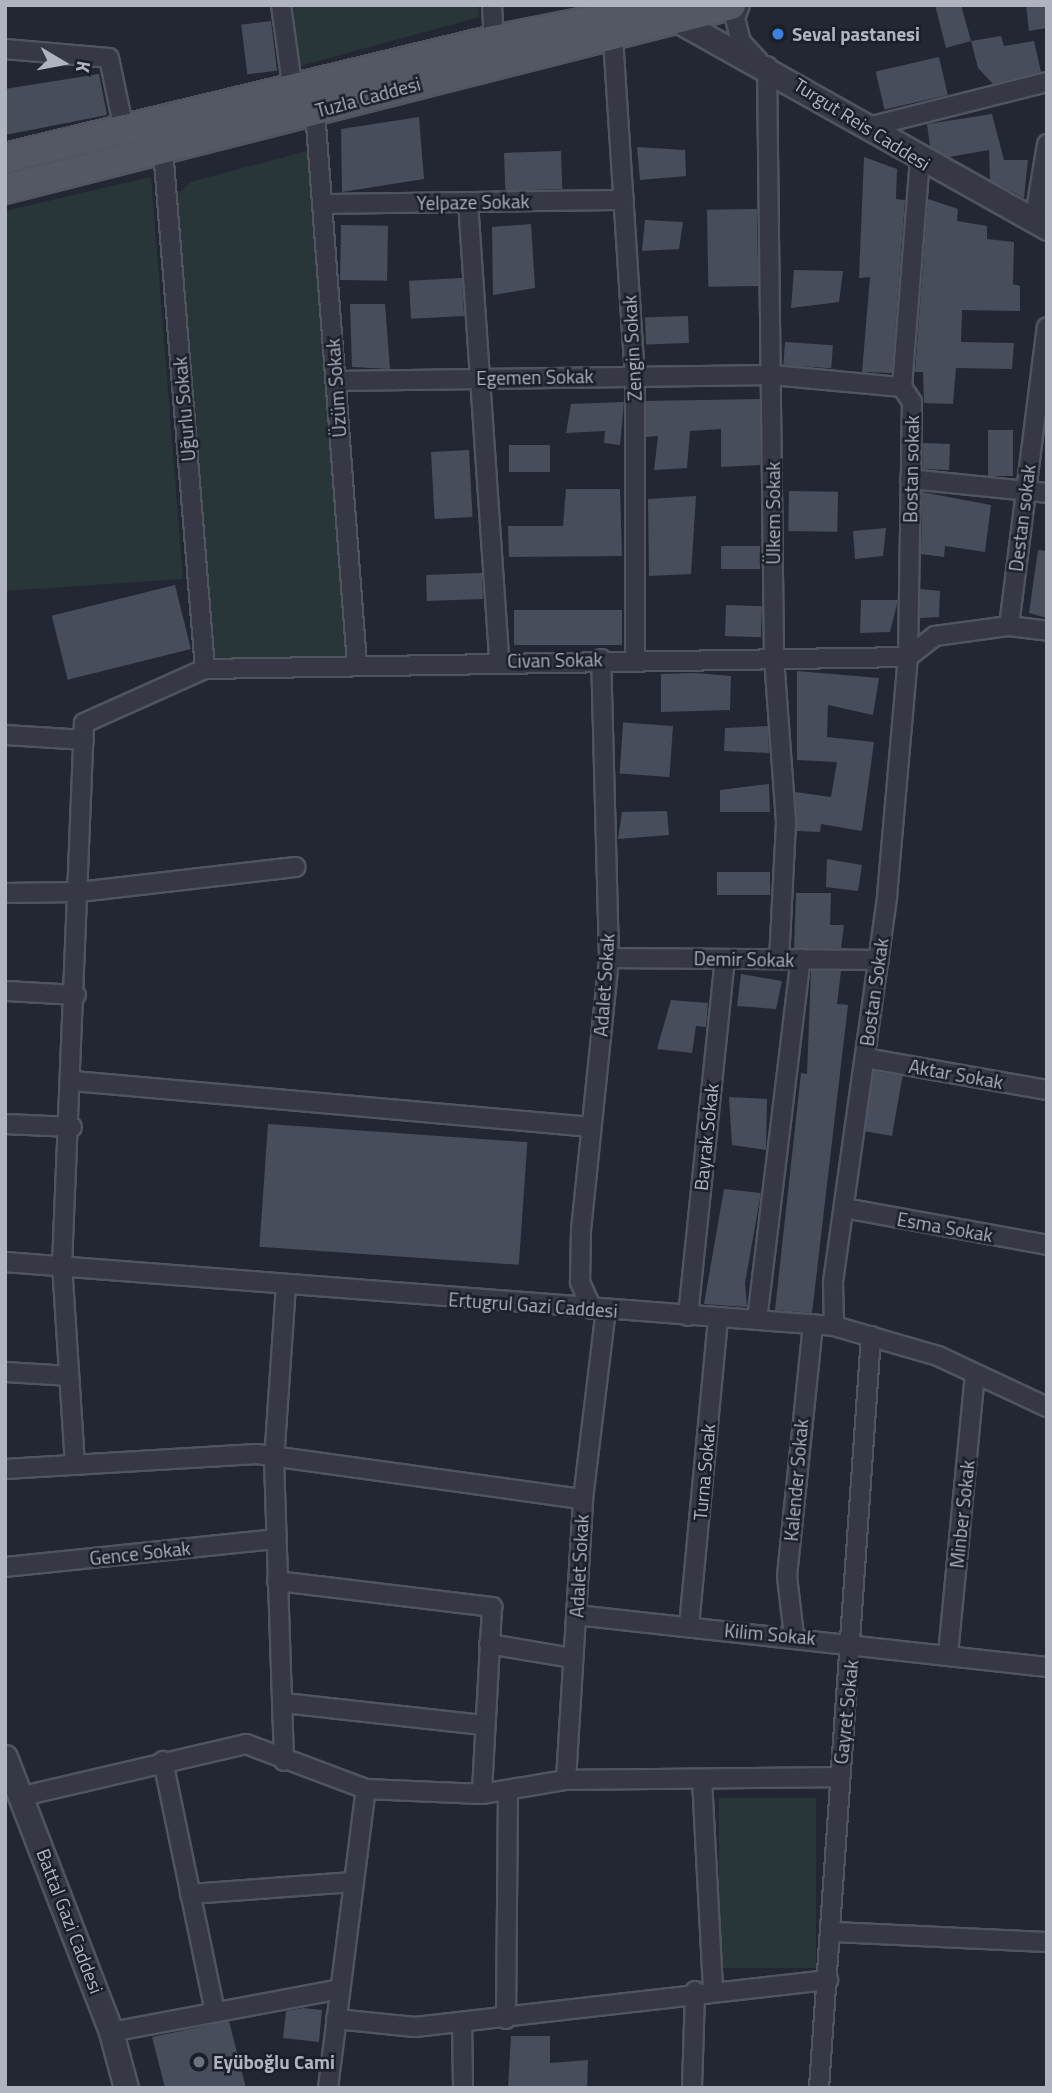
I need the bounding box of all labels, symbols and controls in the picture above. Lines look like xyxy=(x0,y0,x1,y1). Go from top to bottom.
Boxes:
place label: Seval pastanesi xyxy=(792,23,920,45)
marker: Seval pastanesi xyxy=(770,26,786,42)
north arrow xyxy=(28,28,98,98)
text: K xyxy=(69,59,99,75)
street label: Tuzla Caddesi xyxy=(313,72,423,122)
street label: Turgut Reis Caddesi xyxy=(790,73,934,175)
street label: Yelpaze Sokak xyxy=(416,190,530,214)
street label: Zengin Sokak xyxy=(618,294,646,402)
street label: Üzüm Sokak xyxy=(321,338,351,438)
street label: Uğurlu Sokak xyxy=(168,356,200,462)
street label: Egemen Sokak xyxy=(476,365,594,389)
street label: Bostan sokak xyxy=(899,415,923,523)
street label: Ülkem Sokak xyxy=(762,461,784,565)
street label: Destan sokak xyxy=(1004,463,1040,573)
street label: Civan Sokak xyxy=(507,648,603,672)
street label: Adalet Sokak xyxy=(589,933,619,1037)
street label: Bostan Sokak xyxy=(855,936,893,1048)
street label: Demir Sokak xyxy=(693,947,795,971)
street label: Aktar Sokak xyxy=(907,1054,1005,1094)
street label: Bayrak Sokak xyxy=(689,1082,723,1192)
street label: Esma Sokak xyxy=(895,1207,995,1247)
street label: Ertugrul Gazi Caddesi xyxy=(448,1288,618,1322)
street label: Kalender Sokak xyxy=(779,1418,813,1542)
street label: Turna Sokak xyxy=(688,1423,720,1521)
street label: Minber Sokak xyxy=(945,1459,979,1569)
street label: Adalet Sokak xyxy=(565,1514,593,1618)
street label: Gence Sokak xyxy=(88,1536,192,1570)
street label: Kilim Sokak xyxy=(723,1619,817,1649)
street label: Gayret Sokak xyxy=(829,1659,863,1765)
street label: Battal Gazi Caddesi xyxy=(32,1845,108,1997)
place label: Eyüboğlu Cami xyxy=(213,2051,335,2073)
marker: Eyüboğlu Cami xyxy=(191,2054,207,2070)

